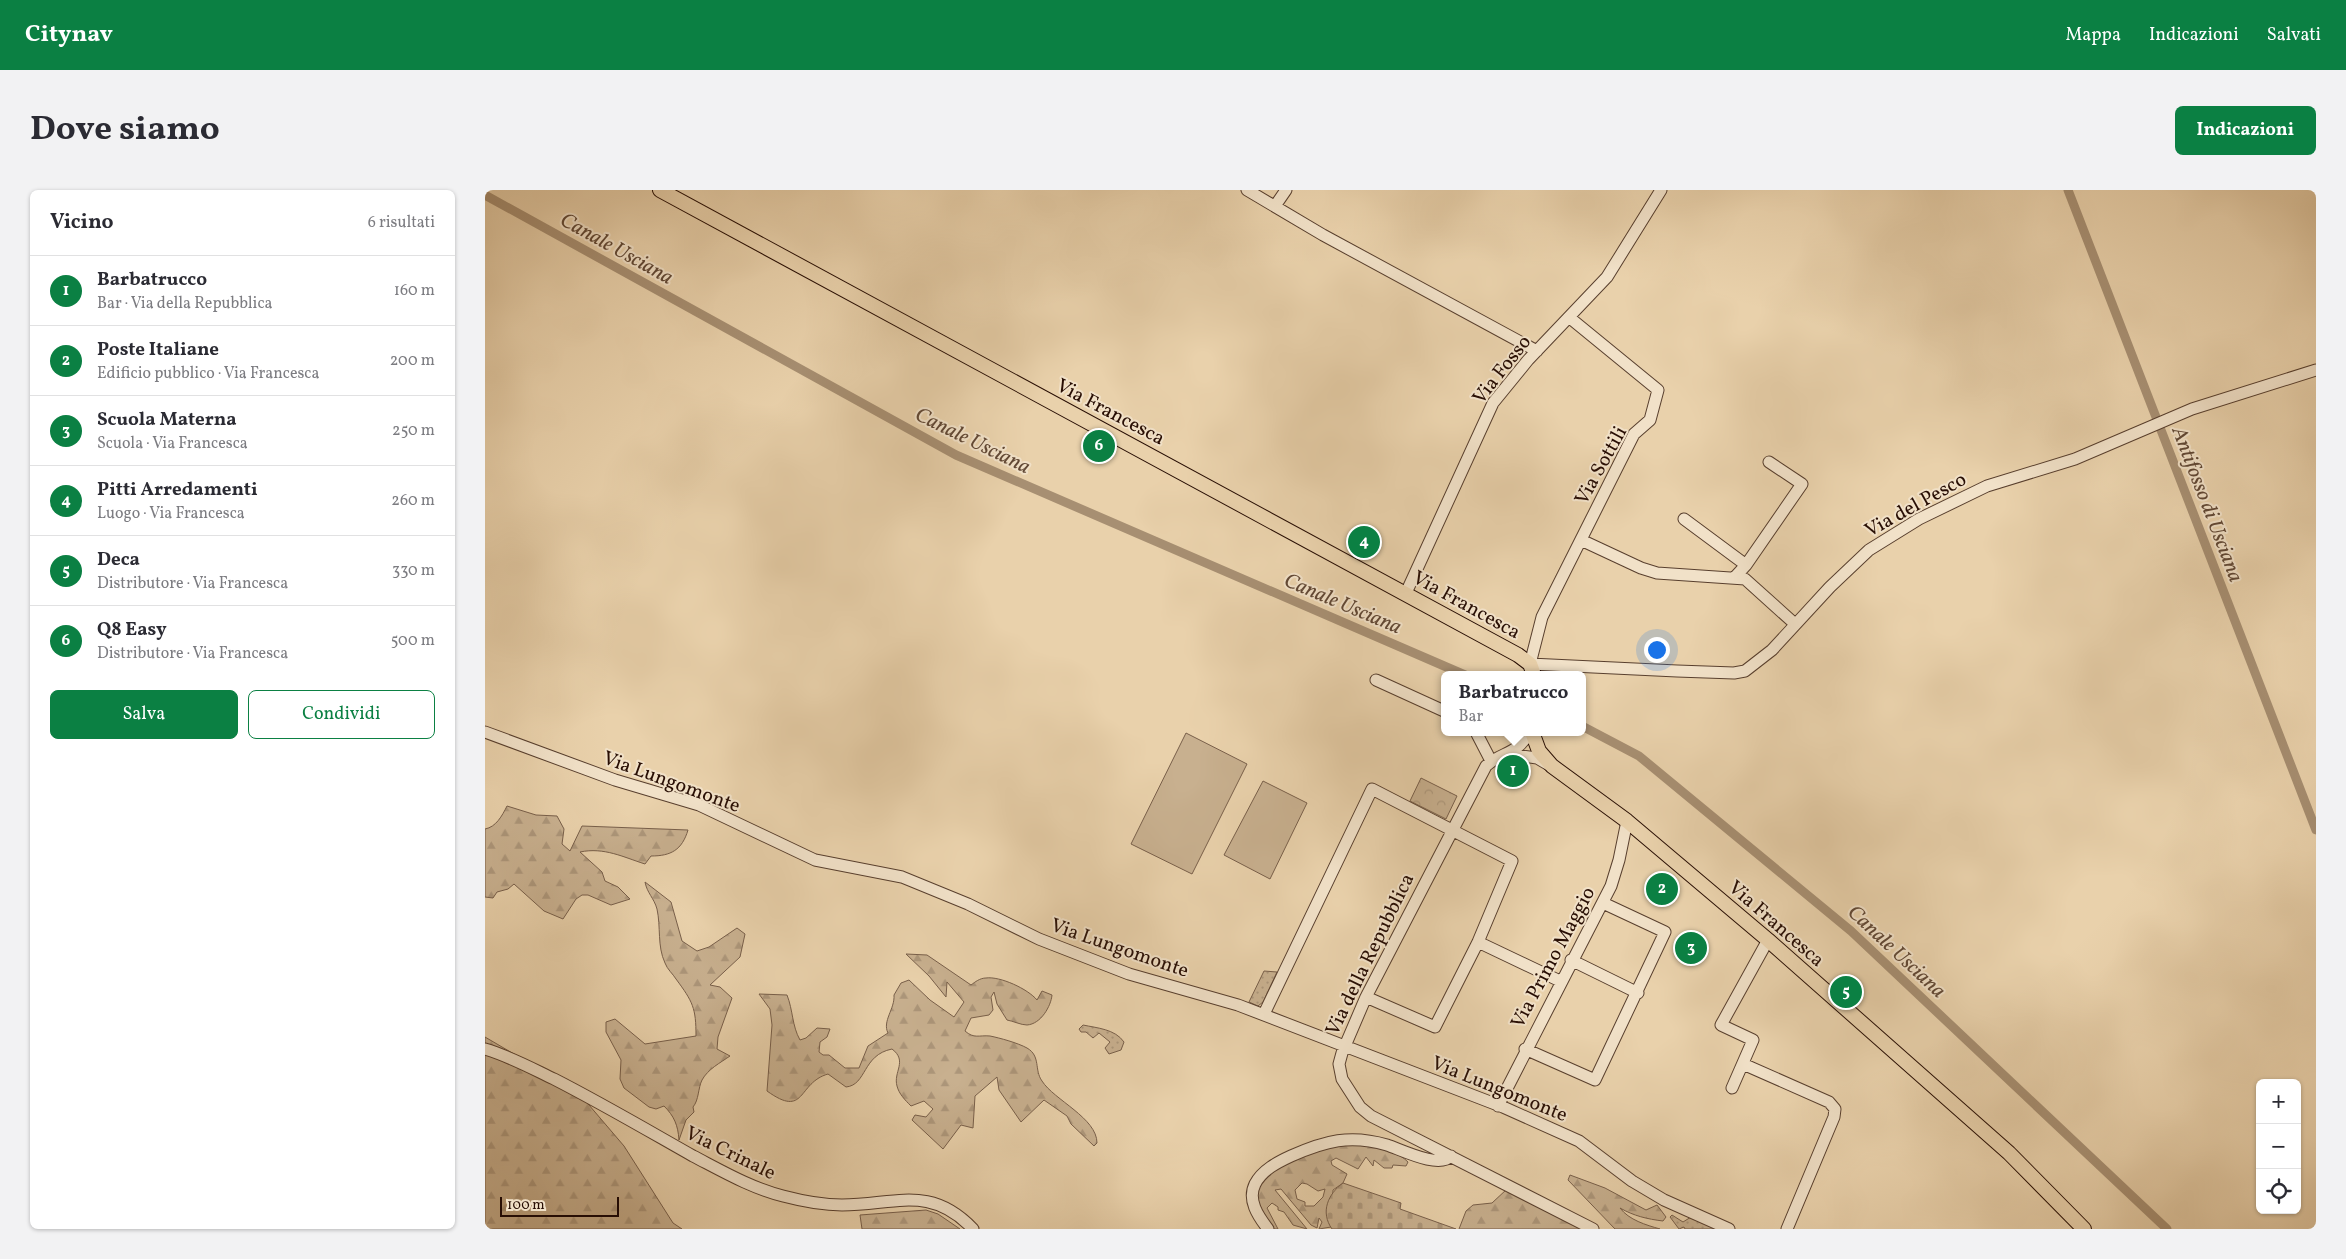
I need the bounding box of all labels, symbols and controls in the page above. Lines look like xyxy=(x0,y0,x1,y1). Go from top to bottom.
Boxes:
text: Citynav xyxy=(25,18,113,52)
text: Mappa xyxy=(2066,23,2121,48)
text: Indicazioni xyxy=(2149,23,2239,48)
text: Salvati xyxy=(2267,23,2321,48)
text: Dove siamo xyxy=(30,106,220,154)
button: Indicazioni xyxy=(2175,106,2316,155)
water label: Canale Usciana xyxy=(554,206,678,292)
text: Vicino xyxy=(50,208,114,237)
text: 6 risultati xyxy=(368,212,435,234)
text: Barbatrucco xyxy=(97,267,207,293)
text: 1 xyxy=(63,280,69,302)
text: 160 m xyxy=(394,280,435,302)
text: Bar · Via della Repubblica xyxy=(97,293,273,315)
street label: Via Fosso xyxy=(1467,330,1539,411)
text: Poste Italiane xyxy=(97,337,219,363)
text: 2 xyxy=(62,350,70,372)
text: 200 m xyxy=(390,350,435,372)
text: Edificio pubblico · Via Francesca xyxy=(97,363,319,385)
street label: Via Francesca xyxy=(1051,372,1169,453)
water label: Canale Usciana xyxy=(910,401,1035,482)
text: Scuola Materna xyxy=(97,407,237,433)
text: 3 xyxy=(62,420,70,442)
text: 250 m xyxy=(392,420,435,442)
street label: Via Sottili xyxy=(1569,421,1635,510)
water label: Antifosso di Usciana xyxy=(2163,422,2250,587)
pin: 6 xyxy=(1083,427,1115,465)
text: Scuola · Via Francesca xyxy=(97,433,248,455)
street label: Via del Pesco xyxy=(1860,466,1972,545)
text: Pitti Arredamenti xyxy=(97,477,258,503)
text: 4 xyxy=(61,490,71,512)
text: 260 m xyxy=(391,490,435,512)
text: Luogo · Via Francesca xyxy=(97,503,245,525)
pin: 4 xyxy=(1348,523,1380,561)
text: Deca xyxy=(97,547,140,573)
text: 5 xyxy=(62,560,70,582)
text: 330 m xyxy=(392,560,435,582)
street label: Via Francesca xyxy=(1407,565,1525,647)
water label: Canale Usciana xyxy=(1279,567,1406,642)
text: Distributore · Via Francesca xyxy=(97,573,288,595)
text: Q8 Easy xyxy=(97,617,167,643)
text: 6 xyxy=(62,630,70,652)
text: 500 m xyxy=(391,630,435,652)
your location xyxy=(1644,637,1670,663)
text: Distributore · Via Francesca xyxy=(97,643,288,665)
popup xyxy=(1441,671,1586,736)
text: Barbatrucco xyxy=(1458,680,1569,706)
button: Salva xyxy=(50,690,238,739)
button: Condividi xyxy=(248,690,435,739)
text: Bar xyxy=(1458,706,1483,728)
street label: Via Lungomonte xyxy=(599,745,744,821)
pin: 1 xyxy=(1497,752,1529,790)
street label: Via della Repubblica xyxy=(1319,869,1422,1041)
pin: 2 xyxy=(1646,870,1678,908)
street label: Via Francesca xyxy=(1721,875,1830,974)
street label: Via Primo Maggio xyxy=(1505,882,1603,1034)
water label: Canale Usciana xyxy=(1840,899,1952,1005)
street label: Via Lungomonte xyxy=(1046,912,1192,986)
pin: 3 xyxy=(1675,929,1707,967)
pin: 5 xyxy=(1830,973,1862,1011)
street label: Via Lungomonte xyxy=(1427,1050,1572,1130)
map controls xyxy=(2256,1079,2301,1214)
button: + xyxy=(2256,1079,2301,1124)
street label: Via Crinale xyxy=(680,1120,780,1188)
button: − xyxy=(2256,1124,2301,1169)
button: locate xyxy=(2256,1169,2301,1214)
scale bar xyxy=(500,1194,619,1217)
text: 100 m xyxy=(507,1196,545,1215)

